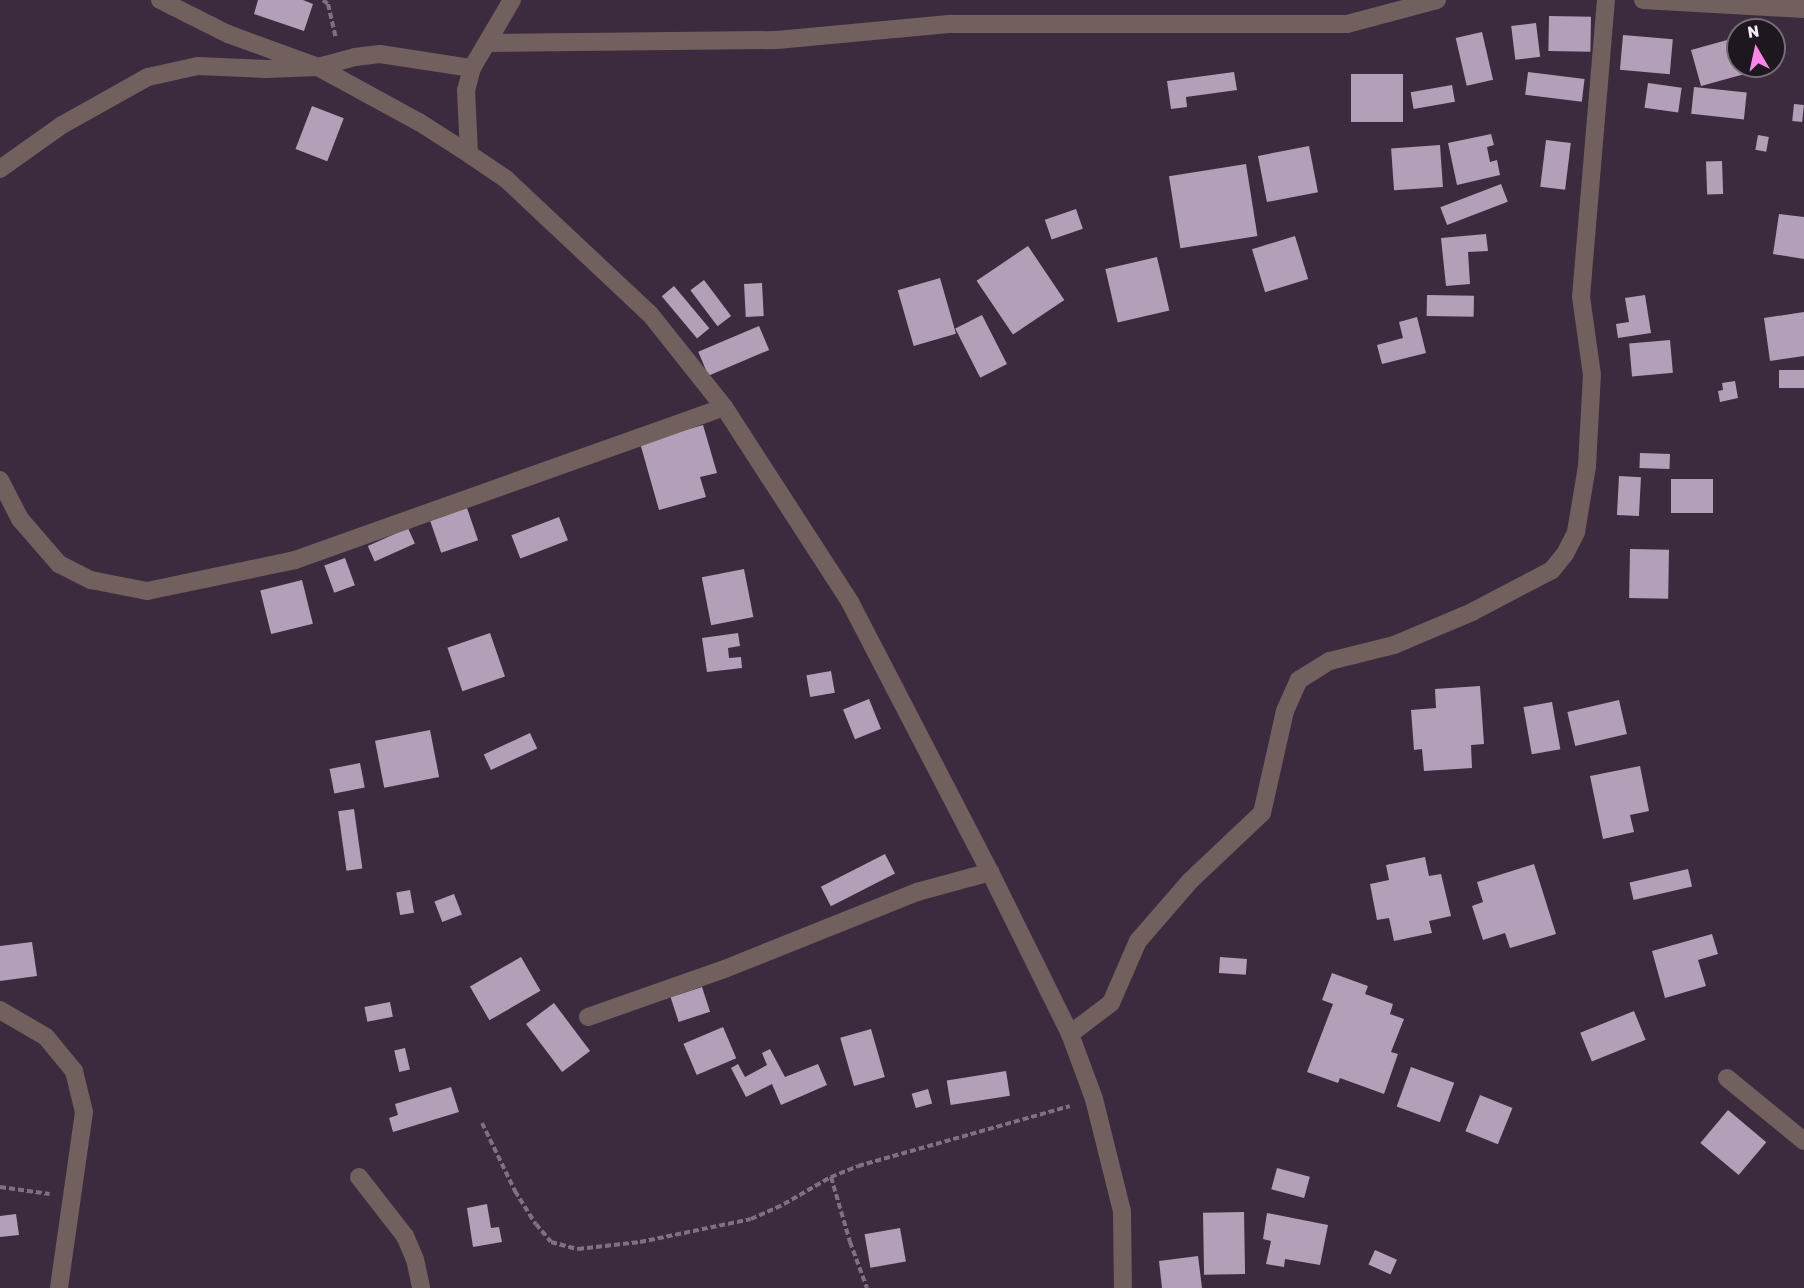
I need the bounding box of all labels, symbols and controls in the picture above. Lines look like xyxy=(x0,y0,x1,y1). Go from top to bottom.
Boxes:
north arrow xyxy=(1726,18,1786,78)
text: N xyxy=(1746,21,1761,42)

